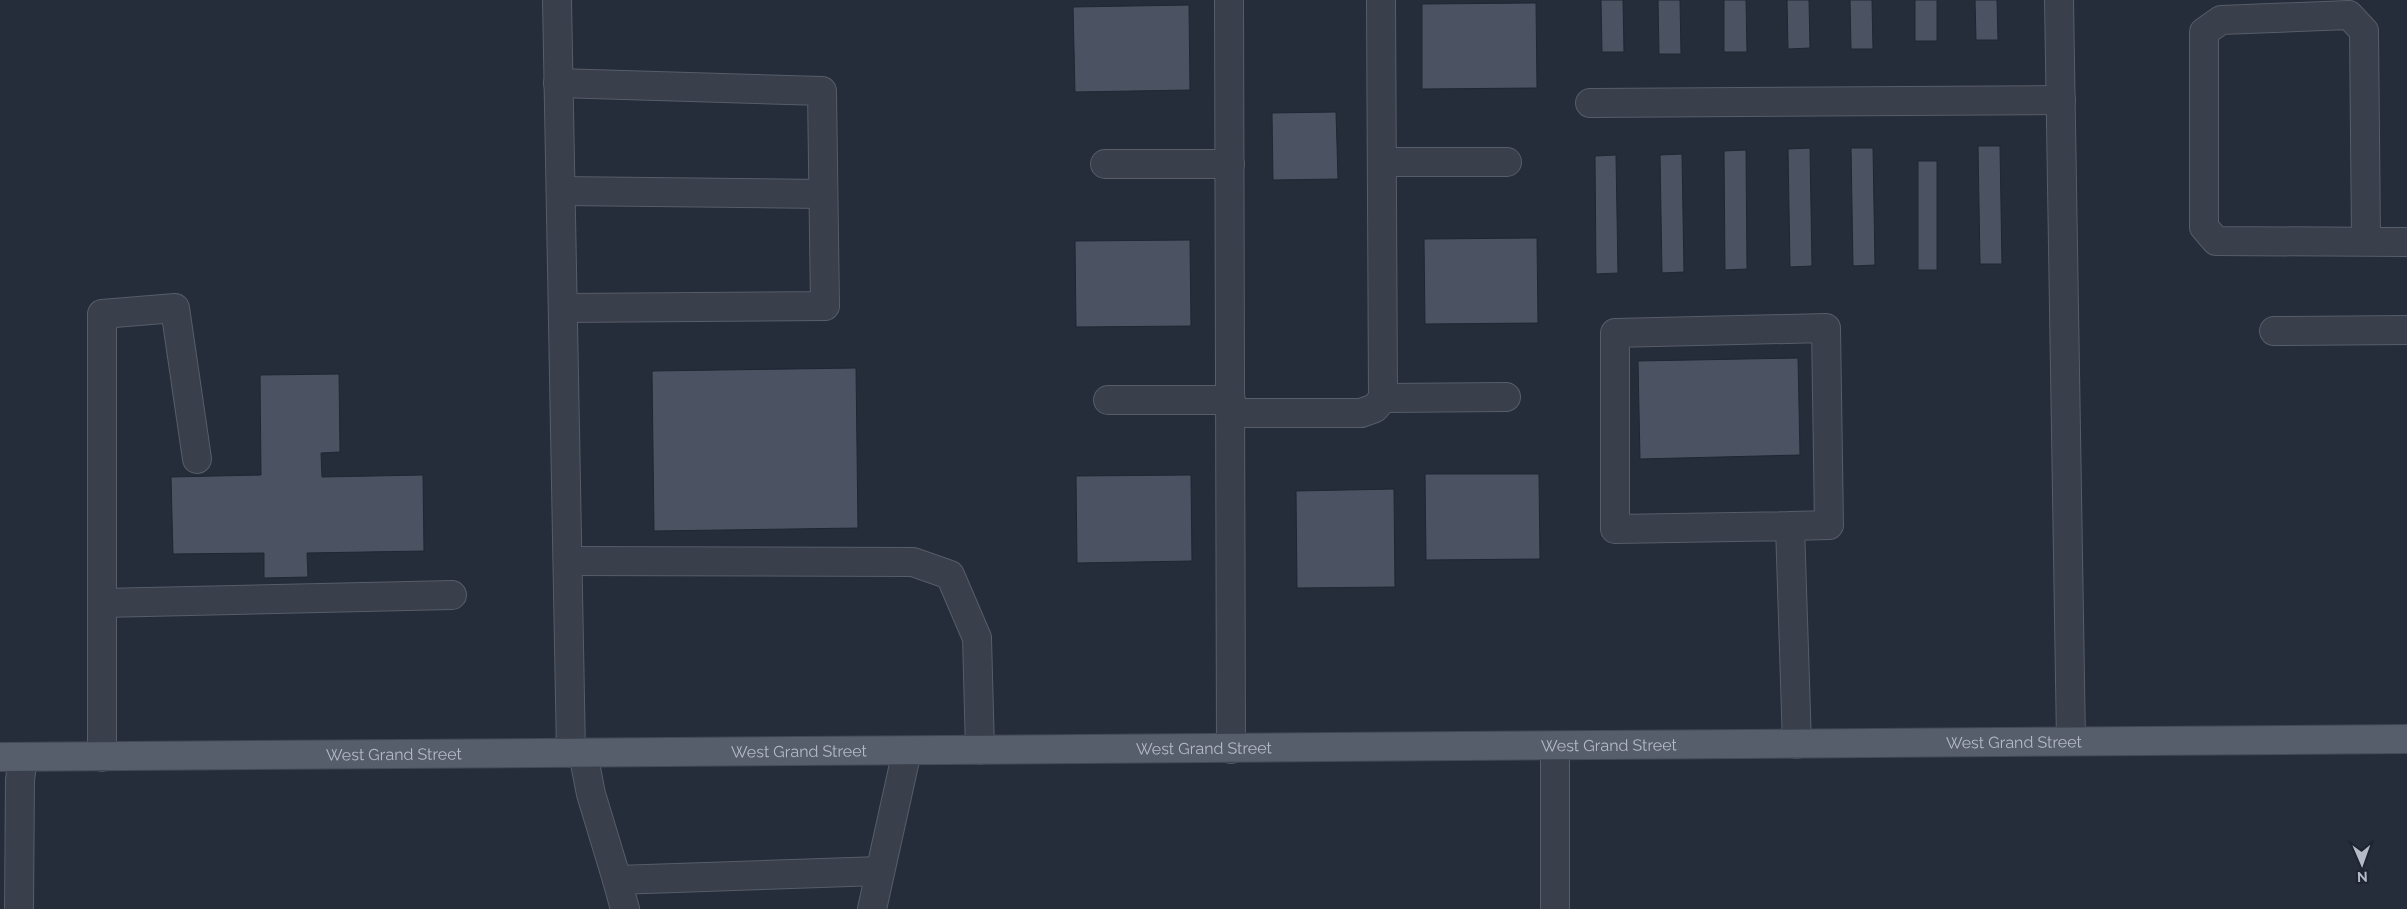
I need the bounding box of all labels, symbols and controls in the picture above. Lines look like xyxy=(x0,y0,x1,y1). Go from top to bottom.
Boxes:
street label: West Grand Street xyxy=(1946,732,2083,752)
street label: West Grand Street xyxy=(1541,735,1678,755)
street label: West Grand Street xyxy=(1136,738,1273,758)
street label: West Grand Street xyxy=(731,741,868,761)
street label: West Grand Street xyxy=(326,744,463,764)
north arrow xyxy=(2337,839,2387,889)
text: N xyxy=(2357,869,2368,885)

